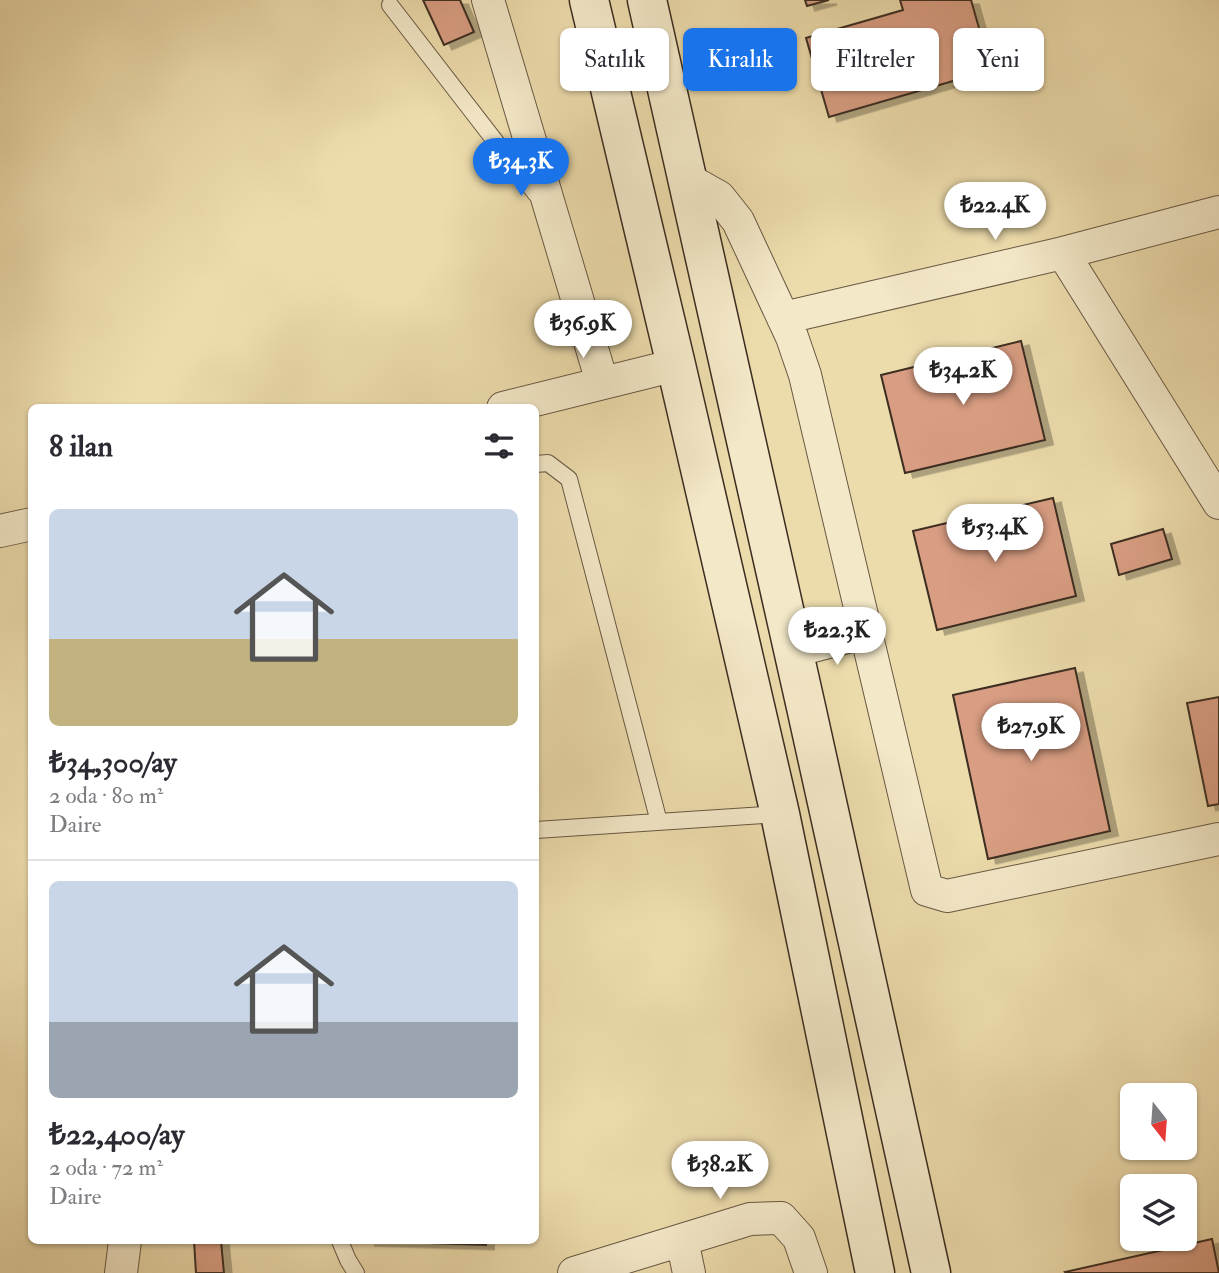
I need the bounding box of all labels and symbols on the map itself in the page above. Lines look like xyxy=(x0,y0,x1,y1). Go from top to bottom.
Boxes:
pin: ₺34.3K xyxy=(464,138,578,198)
pin: ₺22.4K xyxy=(938,182,1052,242)
pin: ₺36.9K xyxy=(526,300,640,360)
pin: ₺34.2K xyxy=(906,348,1020,407)
pin: ₺53.4K xyxy=(938,504,1052,564)
pin: ₺22.3K xyxy=(780,608,894,667)
pin: ₺27.9K xyxy=(974,704,1088,763)
north arrow xyxy=(1120,1083,1197,1160)
pin: ₺38.2K xyxy=(663,1142,777,1201)

